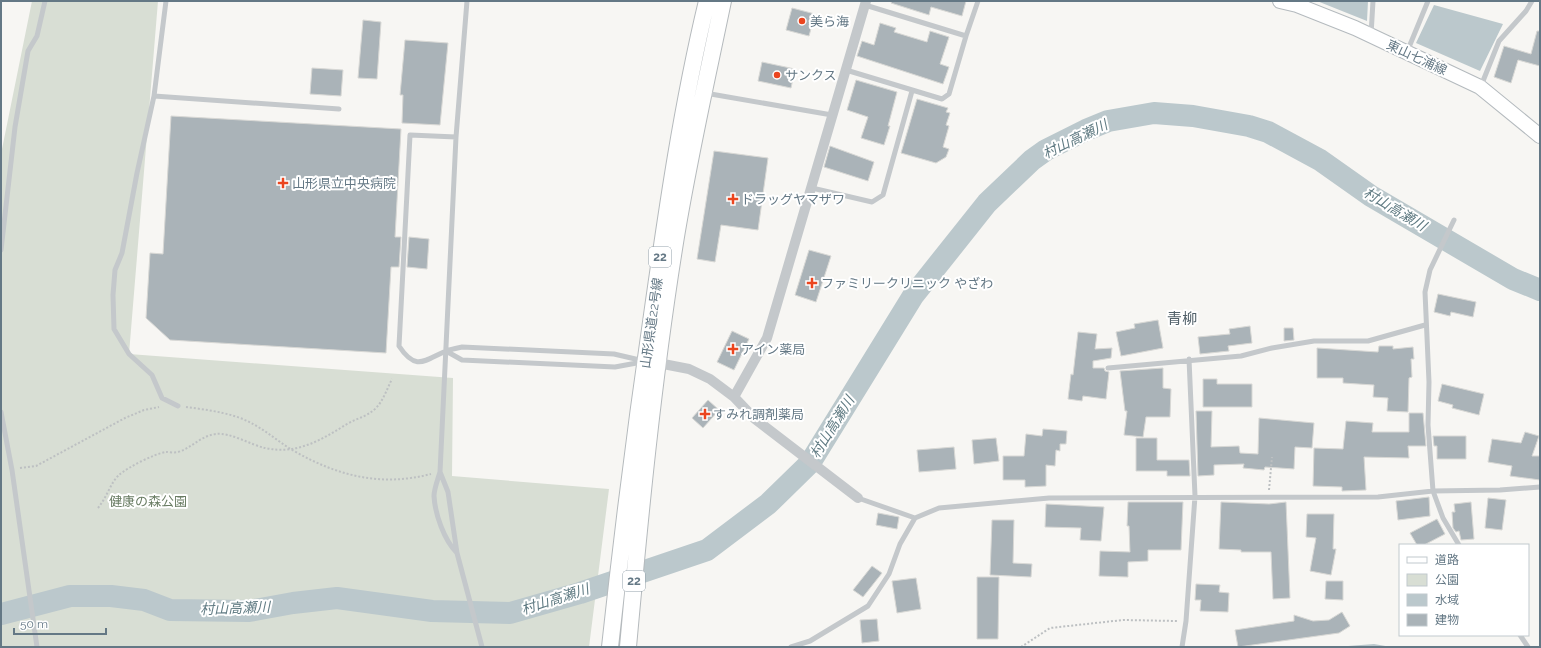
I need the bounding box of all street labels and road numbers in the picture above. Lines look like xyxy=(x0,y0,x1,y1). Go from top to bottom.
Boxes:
street label: 東山七浦線 xyxy=(1384,37,1449,78)
road number: 22 xyxy=(649,247,671,267)
street label: 山形県道22号線 xyxy=(638,277,665,369)
road number: 22 xyxy=(623,571,645,591)

